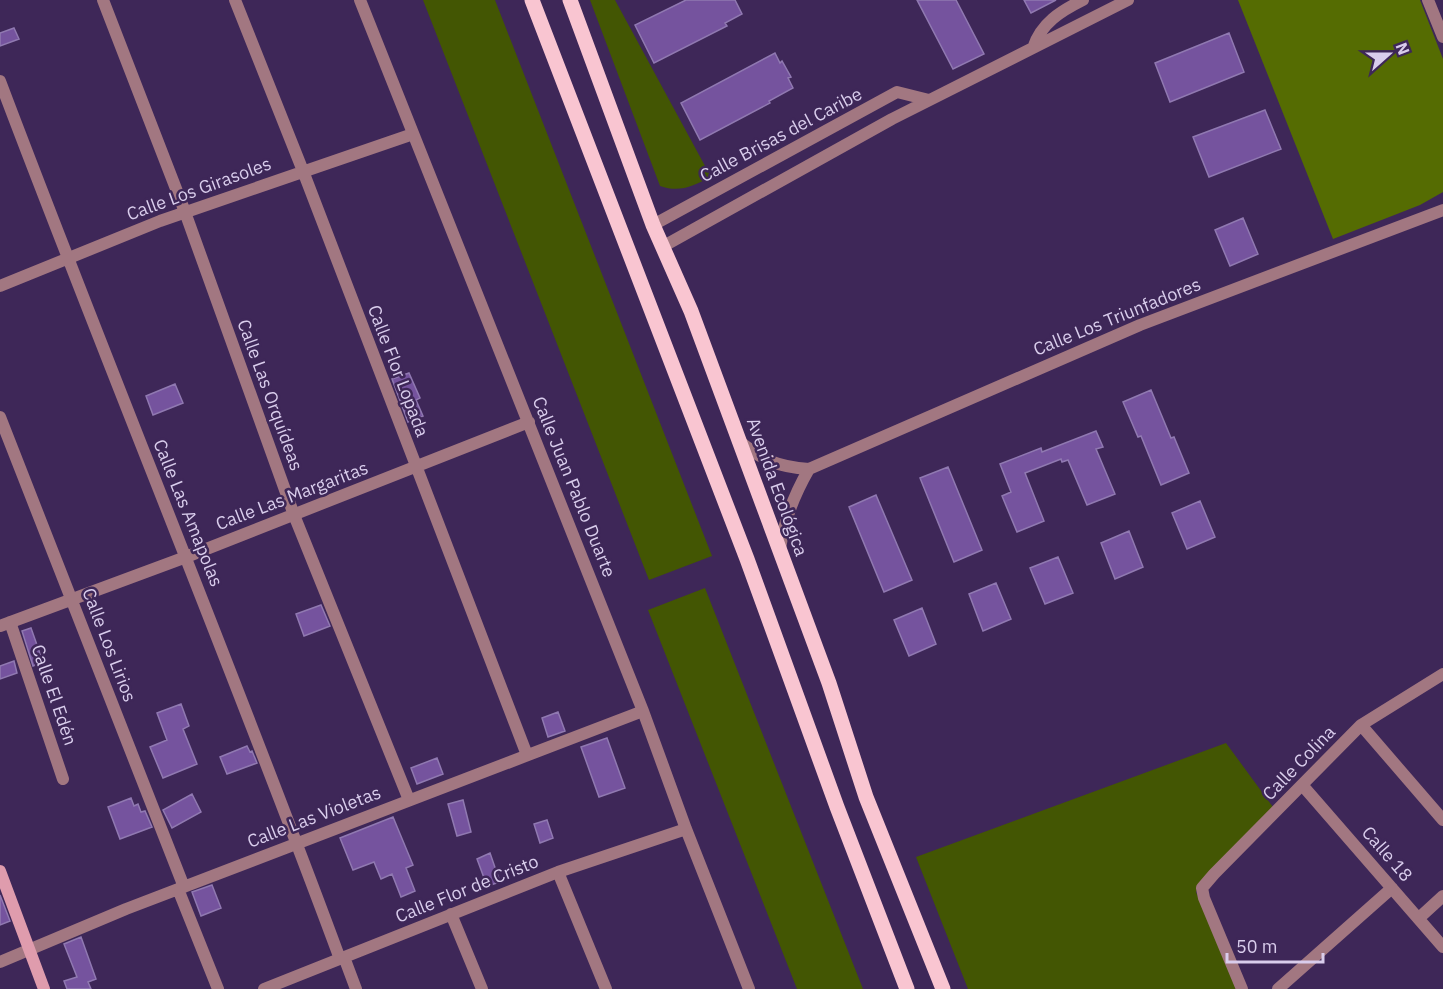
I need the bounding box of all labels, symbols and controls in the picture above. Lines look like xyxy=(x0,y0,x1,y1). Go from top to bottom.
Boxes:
north arrow xyxy=(1359,24,1419,84)
text: N xyxy=(1392,40,1414,58)
street label: Calle Brisas del Caribe xyxy=(696,82,866,187)
street label: Calle Los Girasoles xyxy=(123,152,274,225)
street label: Calle Los Triunfadores xyxy=(1030,272,1204,361)
street label: Calle Flor Lopada xyxy=(363,302,434,440)
street label: Calle Las Orquídeas xyxy=(232,316,309,474)
street label: Calle Juan Pablo Duarte xyxy=(528,393,621,581)
street label: Avenida Ecológica xyxy=(742,414,813,560)
street label: Calle Las Amapolas xyxy=(148,436,229,590)
street label: Calle Las Margaritas xyxy=(212,456,371,535)
street label: Calle Los Lirios xyxy=(77,585,142,705)
street label: Calle El Edén xyxy=(26,641,82,748)
street label: Calle Colina xyxy=(1257,720,1340,805)
street label: Calle Las Violetas xyxy=(244,780,384,853)
street label: Calle 18 xyxy=(1357,821,1418,886)
street label: Calle Flor de Cristo xyxy=(392,849,542,928)
scale bar xyxy=(1227,926,1323,964)
text: 50 m xyxy=(1236,935,1278,958)

